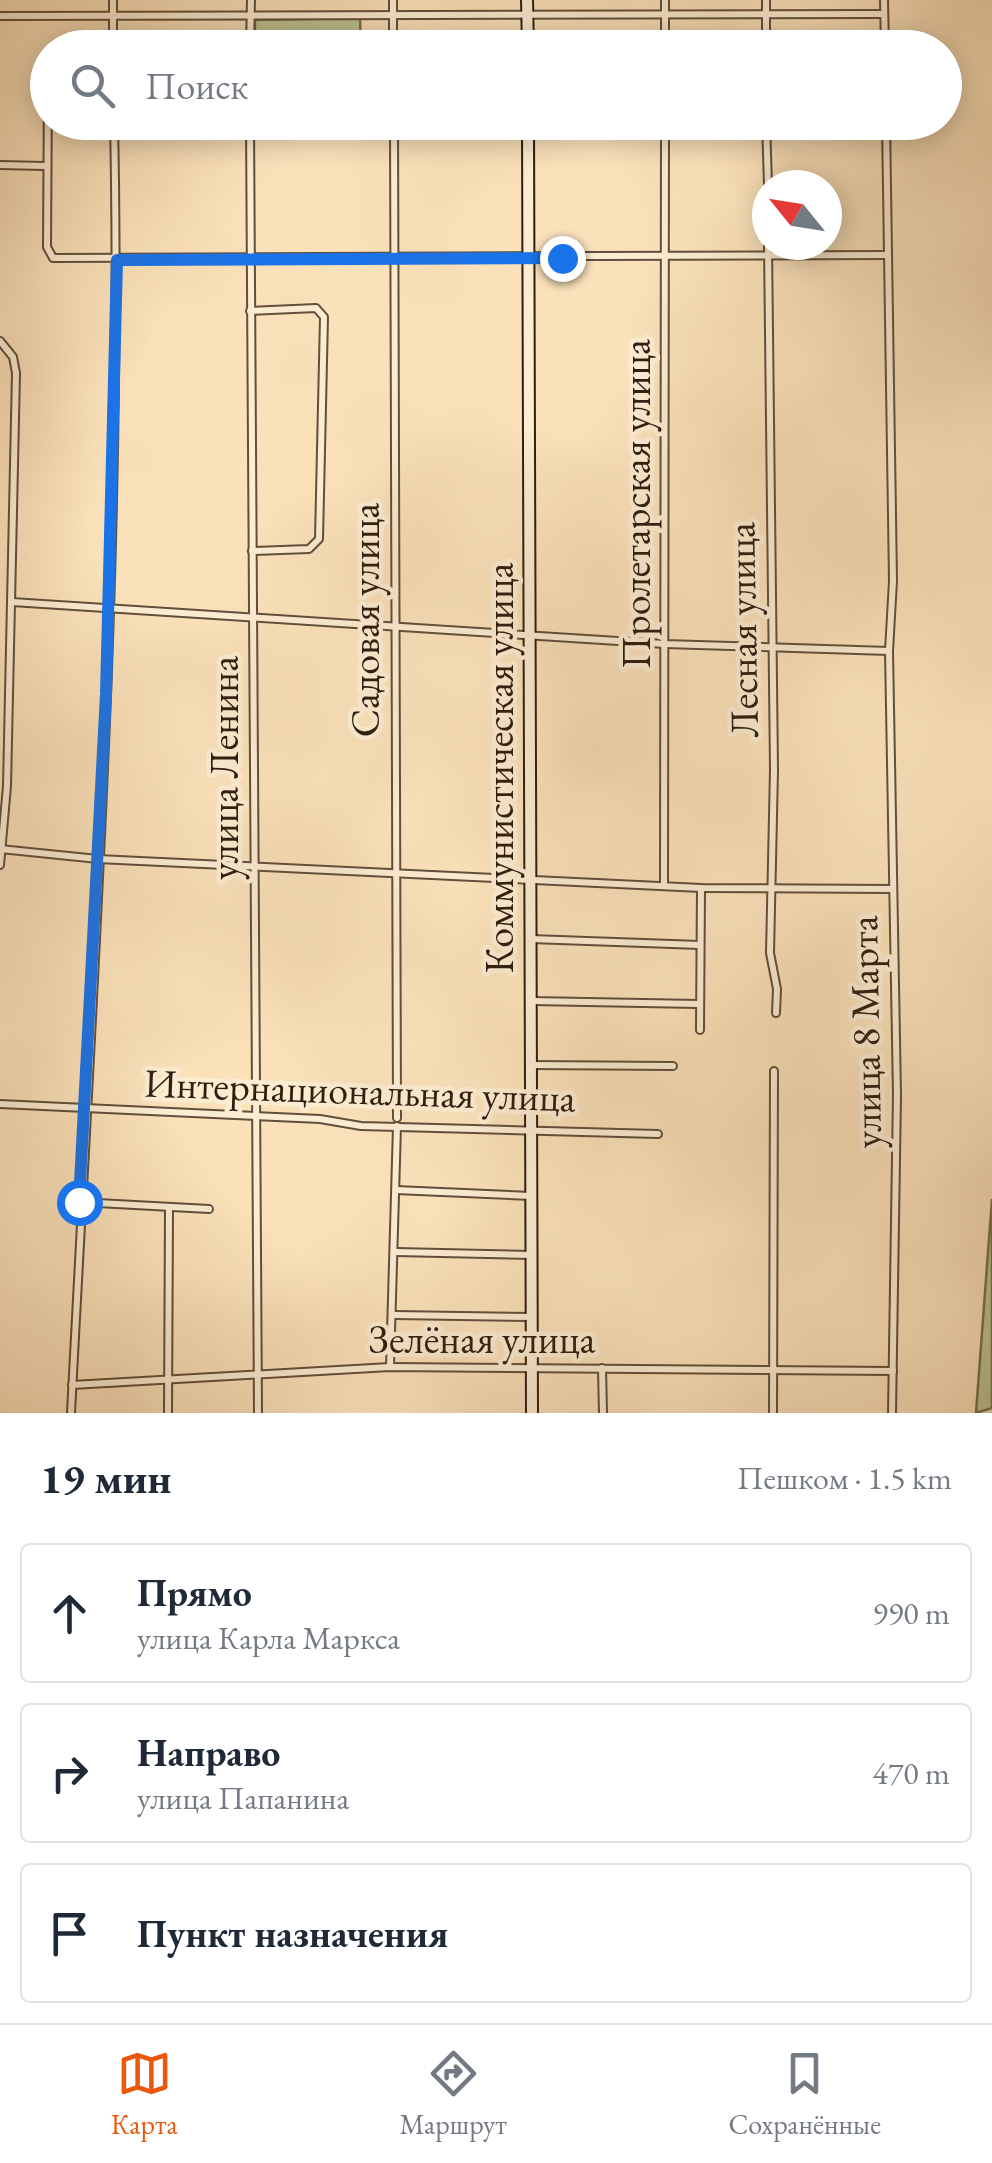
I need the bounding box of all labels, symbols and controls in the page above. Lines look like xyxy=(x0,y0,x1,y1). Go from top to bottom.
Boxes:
search box xyxy=(30,30,962,140)
icon: search xyxy=(65,58,120,113)
text: Поиск xyxy=(145,61,248,110)
north arrow xyxy=(752,170,842,260)
route end xyxy=(540,236,586,282)
street label: Пролетарская улица xyxy=(610,339,662,669)
street label: Садовая улица xyxy=(339,503,391,737)
street label: Лесная улица xyxy=(714,522,770,738)
street label: Коммунистическая улица xyxy=(473,563,525,973)
street label: улица Ленина xyxy=(198,656,250,880)
street label: улица 8 Марта xyxy=(837,915,893,1149)
street label: Интернациональная улица xyxy=(143,1056,577,1124)
route start xyxy=(57,1180,103,1226)
street label: Зелёная улица xyxy=(369,1313,595,1365)
text: 19 мин xyxy=(40,1451,172,1506)
text: Пешком · 1.5 km xyxy=(737,1457,952,1499)
text: Прямо xyxy=(137,1568,252,1617)
icon: ahead xyxy=(42,1586,97,1641)
text: 990 m xyxy=(873,1592,950,1634)
text: улица Карла Маркса xyxy=(137,1617,400,1659)
text: Направо xyxy=(137,1728,280,1777)
icon: right xyxy=(42,1746,97,1801)
text: 470 m xyxy=(873,1752,950,1794)
text: улица Папанина xyxy=(137,1777,349,1819)
icon: arrive xyxy=(42,1906,97,1961)
text: Пункт назначения xyxy=(137,1909,448,1958)
tab: Карта xyxy=(111,2046,178,2142)
tab: Маршрут xyxy=(399,2046,507,2142)
tab: Сохранённые xyxy=(728,2046,881,2142)

